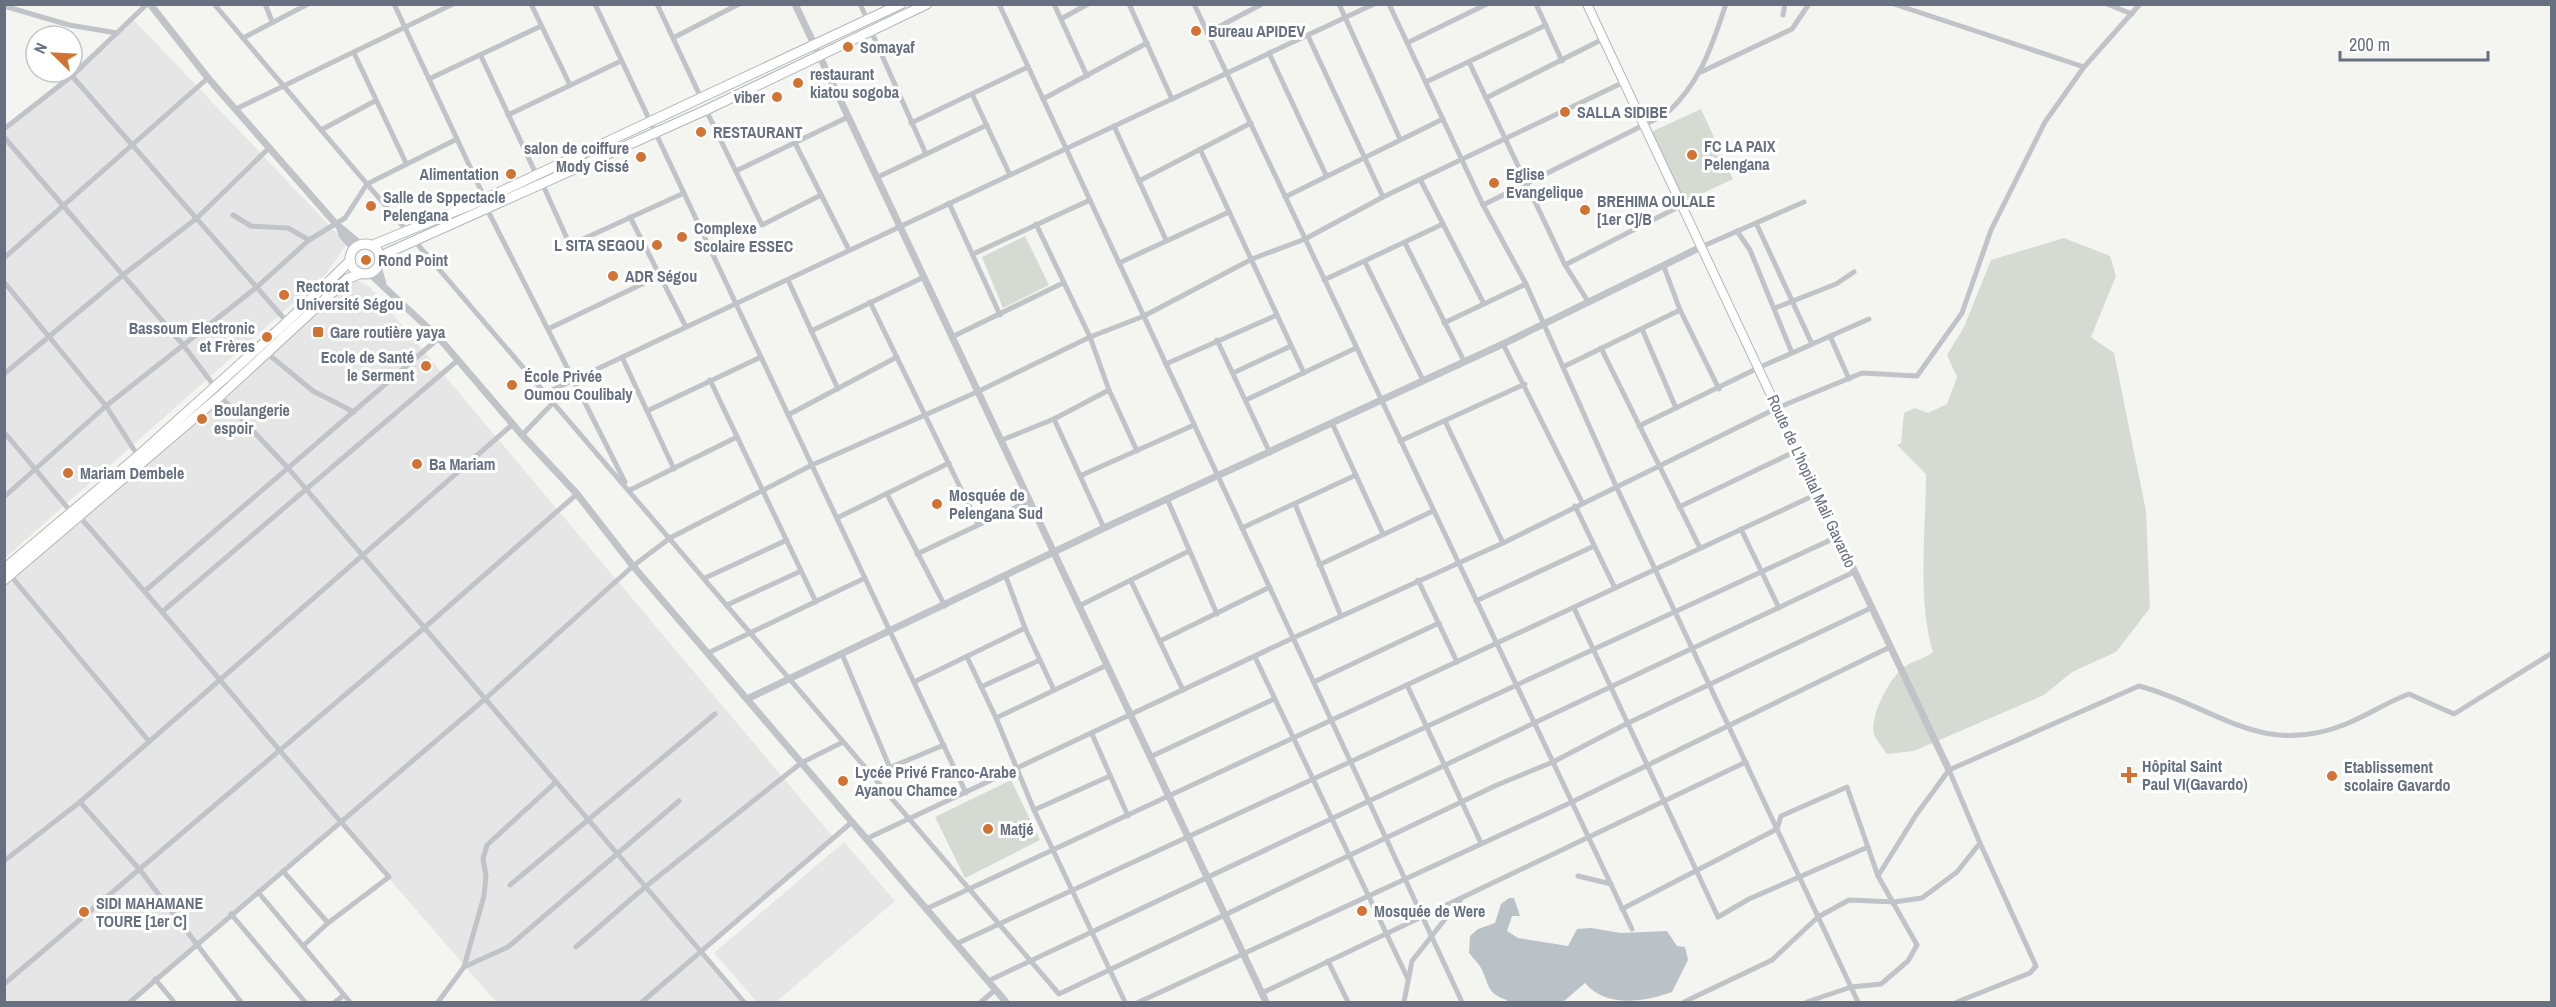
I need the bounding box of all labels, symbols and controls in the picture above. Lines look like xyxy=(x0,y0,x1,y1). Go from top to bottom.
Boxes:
place label: Bureau APIDEV xyxy=(1208,20,1305,42)
north arrow xyxy=(24,24,84,84)
marker: Bureau APIDEV xyxy=(1189,24,1203,38)
scale bar xyxy=(2340,24,2488,62)
text: 200 m xyxy=(2349,32,2390,57)
place label: Somayaf xyxy=(860,36,915,58)
text: N xyxy=(28,39,52,57)
marker: Somayaf xyxy=(841,40,855,54)
place label: restaurant kiatou sogoba xyxy=(810,63,900,103)
marker: restaurant kiatou sogoba xyxy=(791,76,805,90)
place label: viber xyxy=(734,86,766,108)
marker: viber xyxy=(770,90,784,104)
place label: SALLA SIDIBE xyxy=(1577,101,1668,123)
marker: SALLA SIDIBE xyxy=(1558,105,1572,119)
place label: RESTAURANT xyxy=(713,121,802,143)
marker: RESTAURANT xyxy=(694,125,708,139)
place label: FC LA PAIX Pelengana xyxy=(1704,135,1776,175)
place label: salon de coiffure Mody Cissé xyxy=(524,137,629,177)
marker: FC LA PAIX Pelengana xyxy=(1685,148,1699,162)
marker: salon de coiffure Mody Cissé xyxy=(634,150,648,164)
place label: Alimentation xyxy=(420,163,499,185)
place label: Eglise Evangelique xyxy=(1506,163,1583,203)
marker: Alimentation xyxy=(504,167,518,181)
marker: Eglise Evangelique xyxy=(1487,176,1501,190)
place label: Salle de Sppectacle Pelengana xyxy=(383,186,506,226)
place label: BREHIMA OULALE [1er C]/B xyxy=(1597,190,1716,230)
marker: Salle de Sppectacle Pelengana xyxy=(364,199,378,213)
marker: BREHIMA OULALE [1er C]/B xyxy=(1578,203,1592,217)
place label: Complexe Scolaire ESSEC xyxy=(694,217,793,257)
marker: Complexe Scolaire ESSEC xyxy=(675,230,689,244)
place label: L SITA SEGOU xyxy=(554,234,645,256)
marker: L SITA SEGOU xyxy=(650,238,664,252)
place label: Rond Point xyxy=(378,249,449,271)
marker: Rond Point xyxy=(359,253,373,267)
place label: ADR Ségou xyxy=(625,265,697,287)
marker: ADR Ségou xyxy=(606,269,620,283)
place label: Rectorat Université Ségou xyxy=(296,275,403,315)
marker: Rectorat Université Ségou xyxy=(277,288,291,302)
place label: Bassoum Electronic et Frères xyxy=(129,317,255,357)
place label: Gare routière yaya xyxy=(330,321,446,343)
marker: Gare routière yaya xyxy=(311,325,325,339)
marker: Bassoum Electronic et Frères xyxy=(260,330,274,344)
place label: Ecole de Santé le Serment xyxy=(321,346,415,386)
marker: Ecole de Santé le Serment xyxy=(419,359,433,373)
place label: École Privée Oumou Coulibaly xyxy=(524,365,633,405)
marker: École Privée Oumou Coulibaly xyxy=(505,378,519,392)
street label: Route de L'hopital Mali Gavardo xyxy=(1762,391,1862,571)
place label: Boulangerie espoir xyxy=(214,399,290,439)
marker: Boulangerie espoir xyxy=(195,412,209,426)
place label: Ba Mariam xyxy=(429,453,495,475)
marker: Ba Mariam xyxy=(410,457,424,471)
place label: Mariam Dembele xyxy=(80,462,184,484)
marker: Mariam Dembele xyxy=(61,466,75,480)
place label: Mosquée de Pelengana Sud xyxy=(949,484,1043,524)
marker: Mosquée de Pelengana Sud xyxy=(930,497,944,511)
place label: Hôpital Saint Paul VI(Gavardo) xyxy=(2142,755,2248,795)
place label: Etablissement scolaire Gavardo xyxy=(2344,756,2450,796)
place label: Lycée Privé Franco-Arabe Ayanou Chamce xyxy=(855,761,1016,801)
marker: Hôpital Saint Paul VI(Gavardo) xyxy=(2120,766,2138,784)
marker: Etablissement scolaire Gavardo xyxy=(2325,769,2339,783)
marker: Lycée Privé Franco-Arabe Ayanou Chamce xyxy=(836,774,850,788)
place label: Matjé xyxy=(1000,818,1034,840)
marker: Matjé xyxy=(981,822,995,836)
place label: SIDI MAHAMANE TOURE [1er C] xyxy=(96,892,203,932)
place label: Mosquée de Were xyxy=(1374,900,1485,922)
marker: Mosquée de Were xyxy=(1355,904,1369,918)
marker: SIDI MAHAMANE TOURE [1er C] xyxy=(77,905,91,919)

